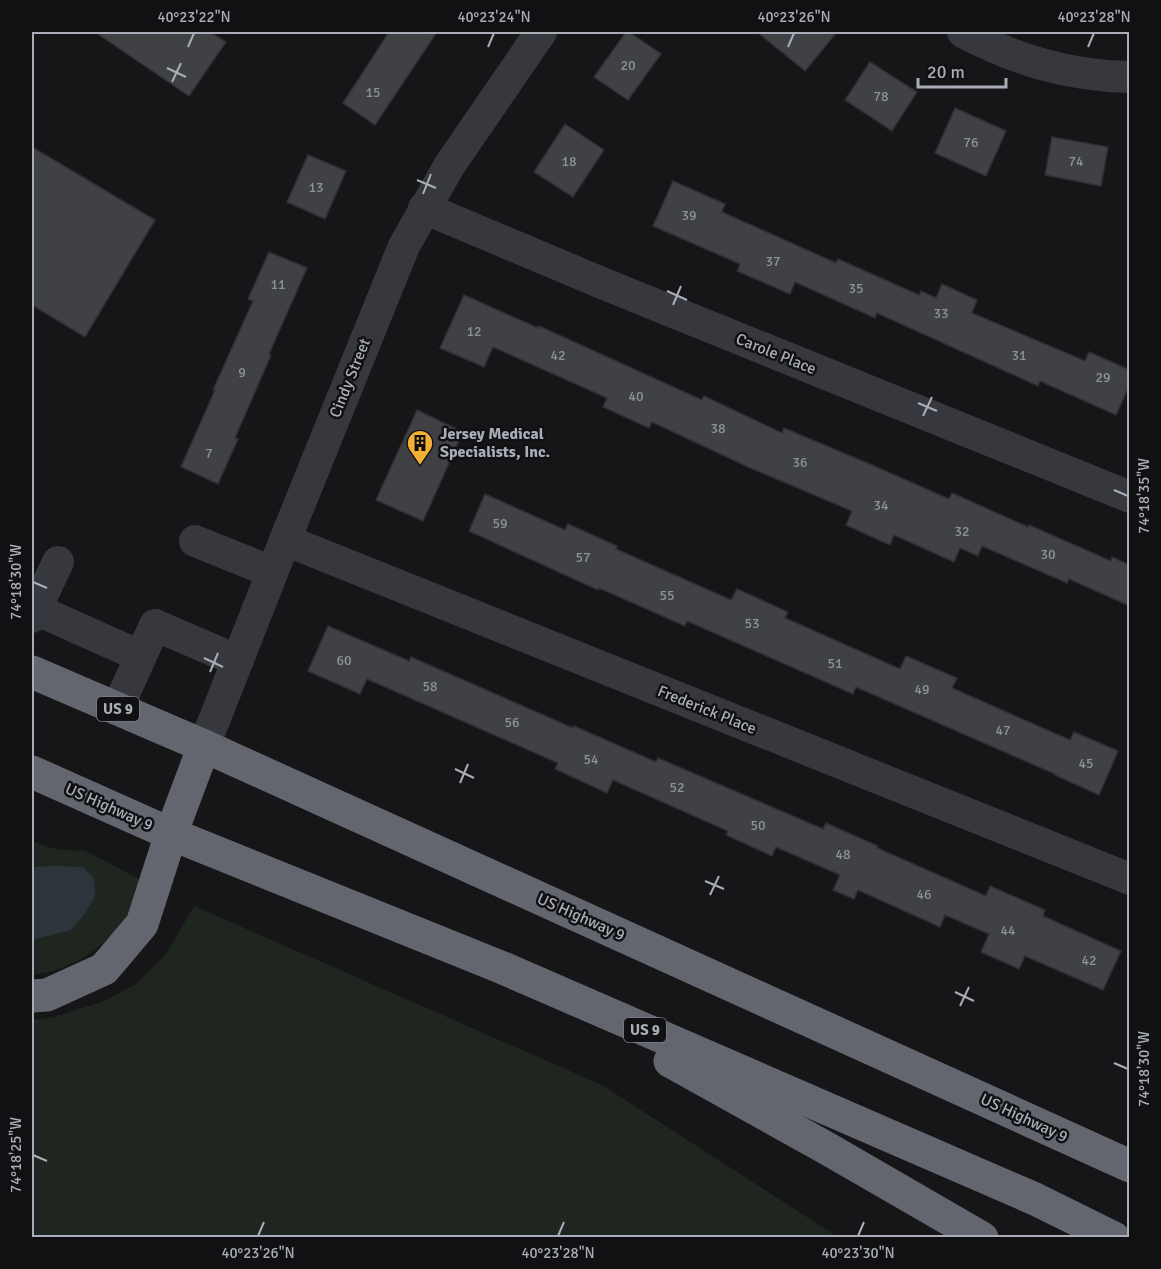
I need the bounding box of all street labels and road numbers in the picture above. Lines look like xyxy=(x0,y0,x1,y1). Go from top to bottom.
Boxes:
street label: Carole Place xyxy=(733,329,819,379)
street label: Cindy Street xyxy=(325,335,375,421)
street label: Frederick Place xyxy=(655,681,759,739)
road number: US 9 xyxy=(97,697,139,721)
street label: US Highway 9 xyxy=(62,779,156,835)
street label: US Highway 9 xyxy=(534,889,628,945)
road number: US 9 xyxy=(624,1018,666,1042)
street label: US Highway 9 xyxy=(977,1089,1071,1147)

